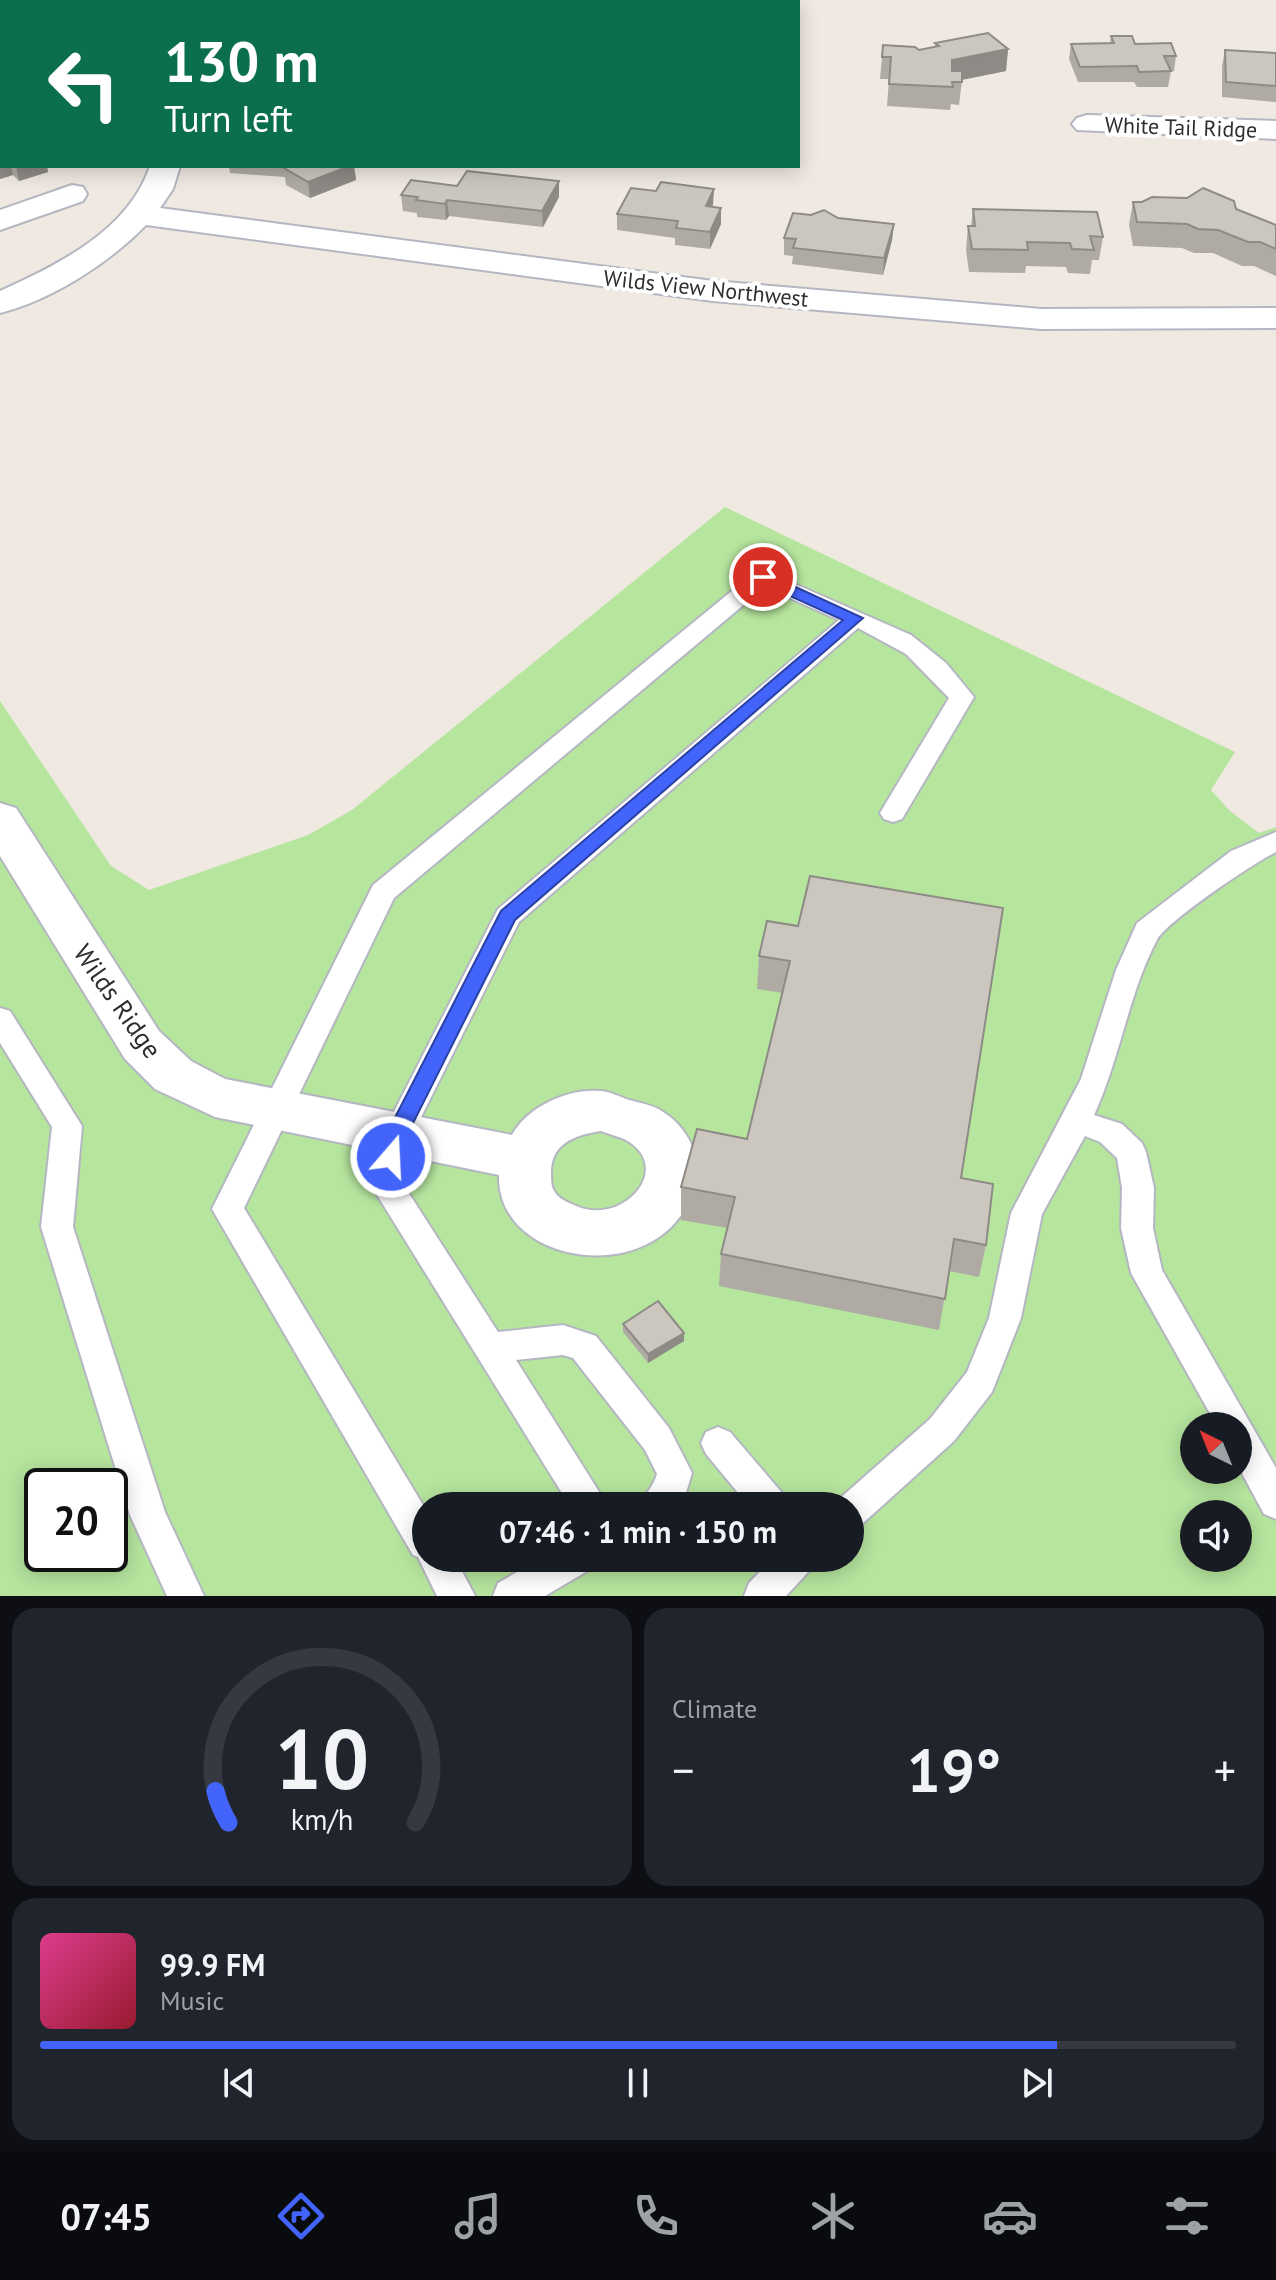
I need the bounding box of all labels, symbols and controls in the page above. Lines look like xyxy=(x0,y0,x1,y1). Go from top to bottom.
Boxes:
text: 130 m xyxy=(164,25,319,97)
icon: left xyxy=(32,32,136,136)
text: Turn left xyxy=(164,95,293,142)
street label: White Tail Ridge xyxy=(1104,110,1258,144)
street label: Wilds View Northwest xyxy=(602,263,810,313)
pin xyxy=(729,543,797,611)
icon: arrive xyxy=(741,555,785,599)
street label: Wilds Ridge xyxy=(67,938,169,1064)
position arrow xyxy=(349,1115,433,1199)
north arrow xyxy=(1180,1412,1252,1484)
map controls xyxy=(1180,1412,1252,1572)
speed limit sign: 20 xyxy=(24,1468,128,1572)
button: sound xyxy=(1180,1500,1252,1572)
text: 07:46 · 1 min · 150 m xyxy=(499,1512,777,1551)
text: Climate xyxy=(672,1692,757,1725)
text: 10 xyxy=(275,1704,369,1812)
text: 19° xyxy=(907,1731,1001,1809)
text: − xyxy=(672,1741,694,1798)
text: + xyxy=(1214,1741,1236,1798)
text: km/h xyxy=(291,1801,353,1838)
text: 99.9 FM xyxy=(160,1945,265,1984)
text: Music xyxy=(160,1984,224,2017)
icon: previous xyxy=(217,2061,261,2105)
icon: pause xyxy=(616,2061,660,2105)
icon: next xyxy=(1015,2061,1059,2105)
icon: directions xyxy=(273,2188,329,2244)
icon: music xyxy=(450,2188,506,2244)
icon: phone xyxy=(628,2188,684,2244)
icon: climate xyxy=(805,2188,861,2244)
icon: car xyxy=(982,2188,1038,2244)
icon: filters xyxy=(1159,2188,1215,2244)
text: 07:45 xyxy=(61,2193,152,2240)

